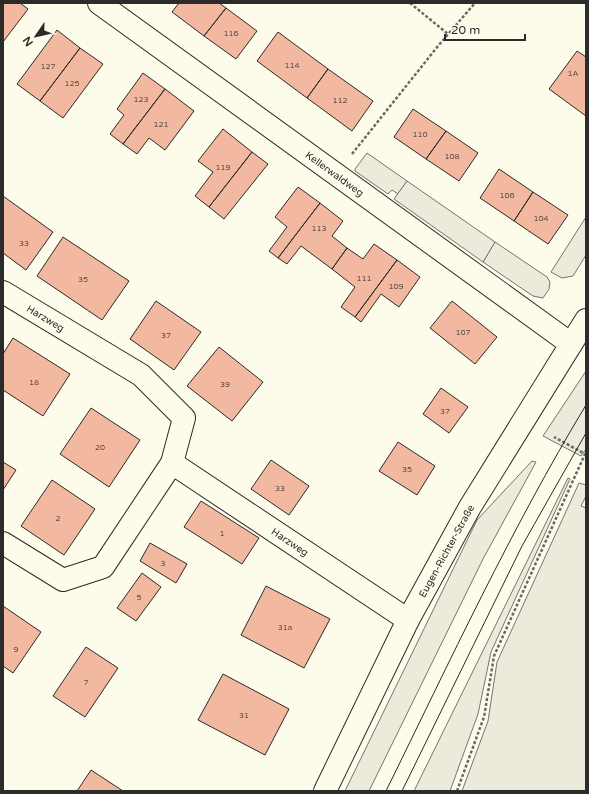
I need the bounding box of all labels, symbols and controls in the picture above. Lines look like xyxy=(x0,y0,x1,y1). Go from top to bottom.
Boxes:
north arrow xyxy=(16,16,56,56)
scale bar xyxy=(445,16,525,42)
text: 20 m xyxy=(451,23,480,37)
house number: 116 xyxy=(223,29,239,38)
text: N xyxy=(20,34,36,49)
house number: 114 xyxy=(284,61,300,70)
house number: 127 xyxy=(40,62,56,71)
house number: 1A xyxy=(568,69,579,78)
house number: 125 xyxy=(64,79,80,88)
house number: 123 xyxy=(133,95,149,104)
house number: 112 xyxy=(332,96,348,105)
house number: 121 xyxy=(153,120,169,129)
house number: 110 xyxy=(412,130,428,139)
street label: Kellerwaldweg xyxy=(303,149,366,199)
house number: 108 xyxy=(444,152,460,161)
house number: 119 xyxy=(215,163,231,172)
house number: 106 xyxy=(499,191,515,200)
house number: 104 xyxy=(533,214,549,223)
house number: 113 xyxy=(311,224,327,233)
house number: 33 xyxy=(19,239,29,248)
house number: 111 xyxy=(356,274,372,283)
house number: 35 xyxy=(78,275,88,284)
house number: 109 xyxy=(388,282,404,291)
street label: Harzweg xyxy=(24,303,66,335)
house number: 107 xyxy=(455,328,471,337)
house number: 37 xyxy=(161,331,171,340)
house number: 18 xyxy=(29,378,39,387)
house number: 39 xyxy=(220,380,230,389)
house number: 37 xyxy=(440,407,450,416)
house number: 20 xyxy=(95,443,105,452)
house number: 35 xyxy=(402,465,412,474)
house number: 33 xyxy=(275,484,285,493)
street label: Eugen-Richter-Straße xyxy=(417,503,477,600)
house number: 2 xyxy=(55,514,61,523)
street label: Harzweg xyxy=(269,526,310,559)
house number: 1 xyxy=(219,529,225,538)
house number: 3 xyxy=(160,559,166,568)
house number: 5 xyxy=(136,593,142,602)
house number: 31a xyxy=(278,623,292,632)
house number: 9 xyxy=(13,645,19,654)
house number: 7 xyxy=(83,678,89,687)
house number: 31 xyxy=(239,711,249,720)

